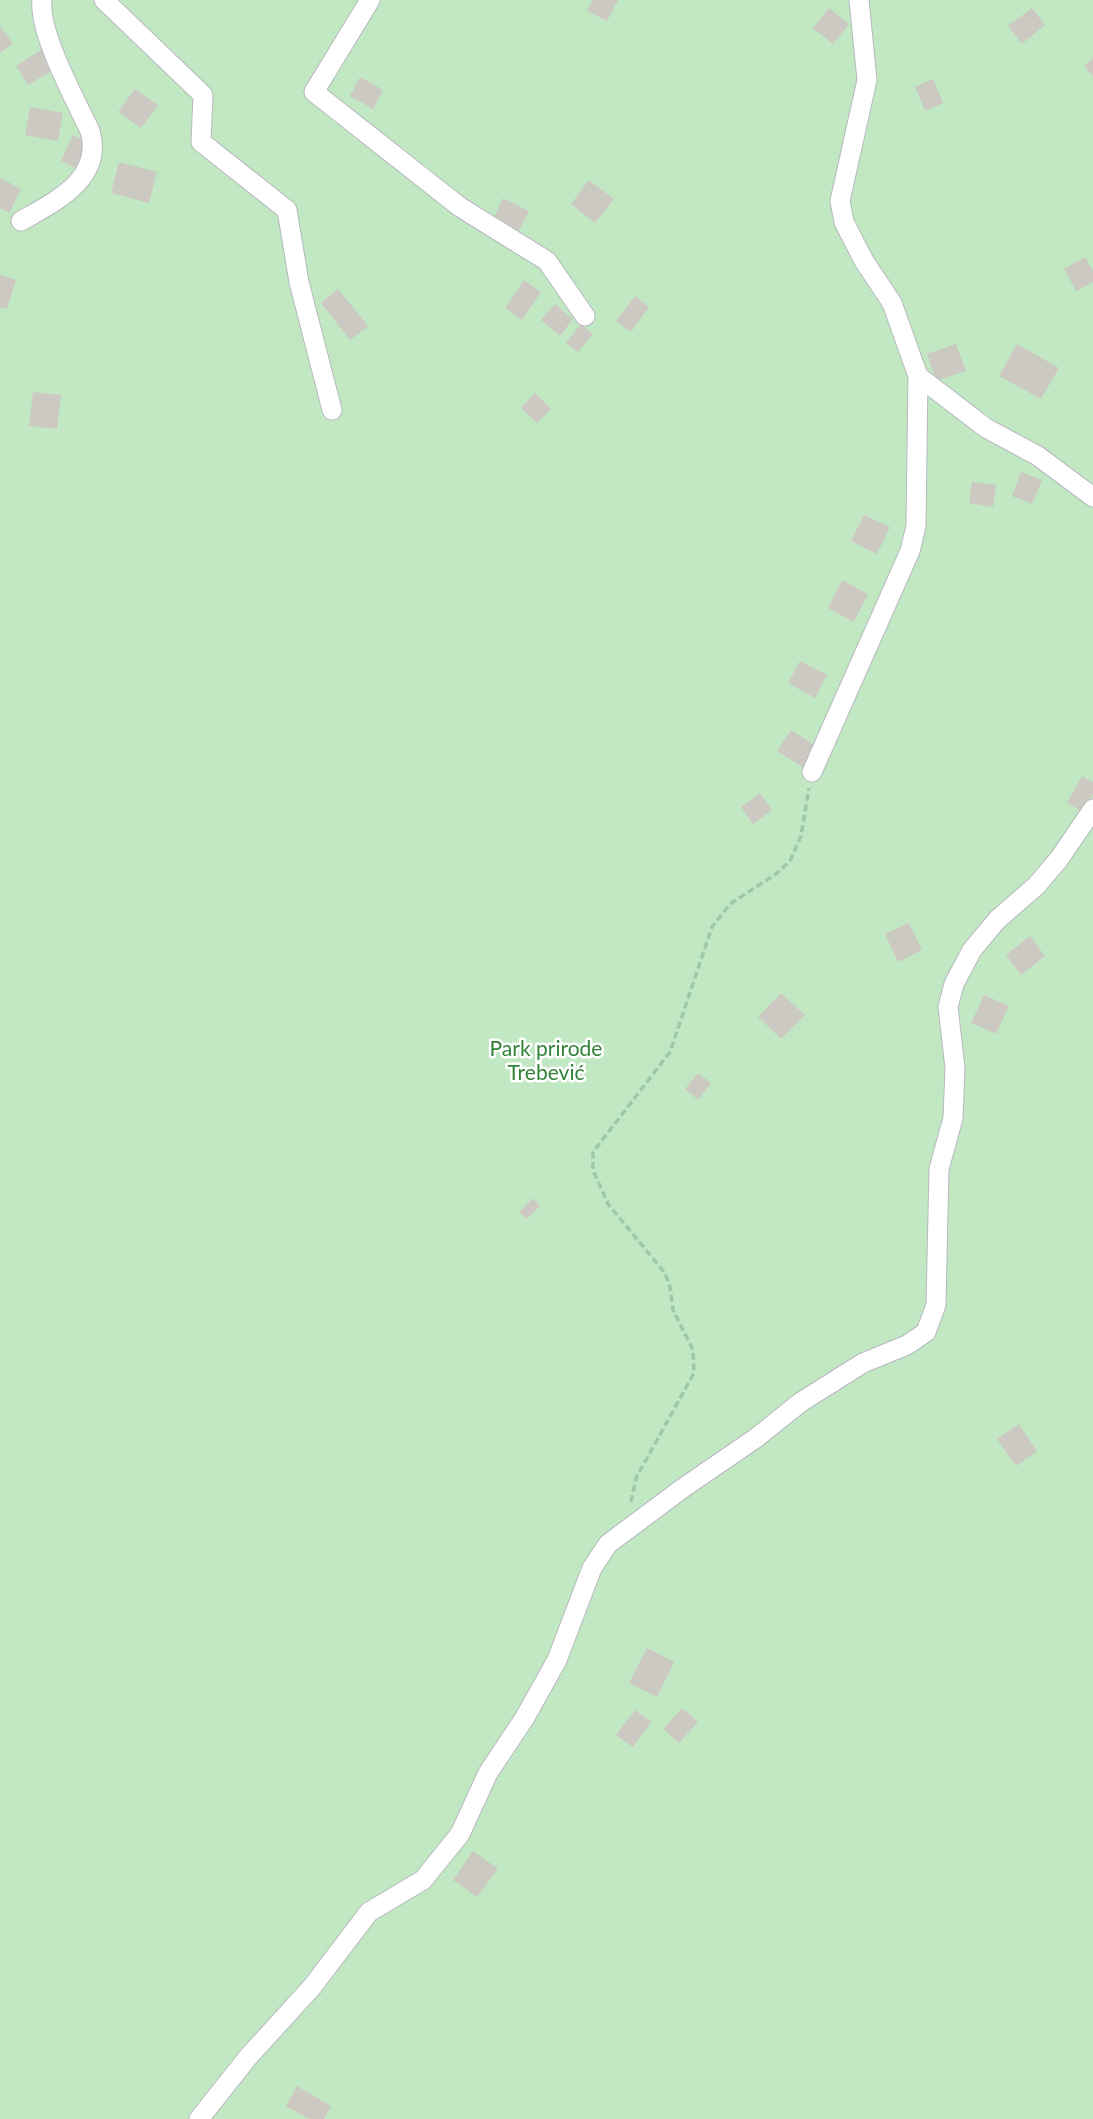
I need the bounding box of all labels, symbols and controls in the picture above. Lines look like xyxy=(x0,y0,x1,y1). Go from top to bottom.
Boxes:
park label: Park prirode Trebević xyxy=(490,1035,602,1084)

